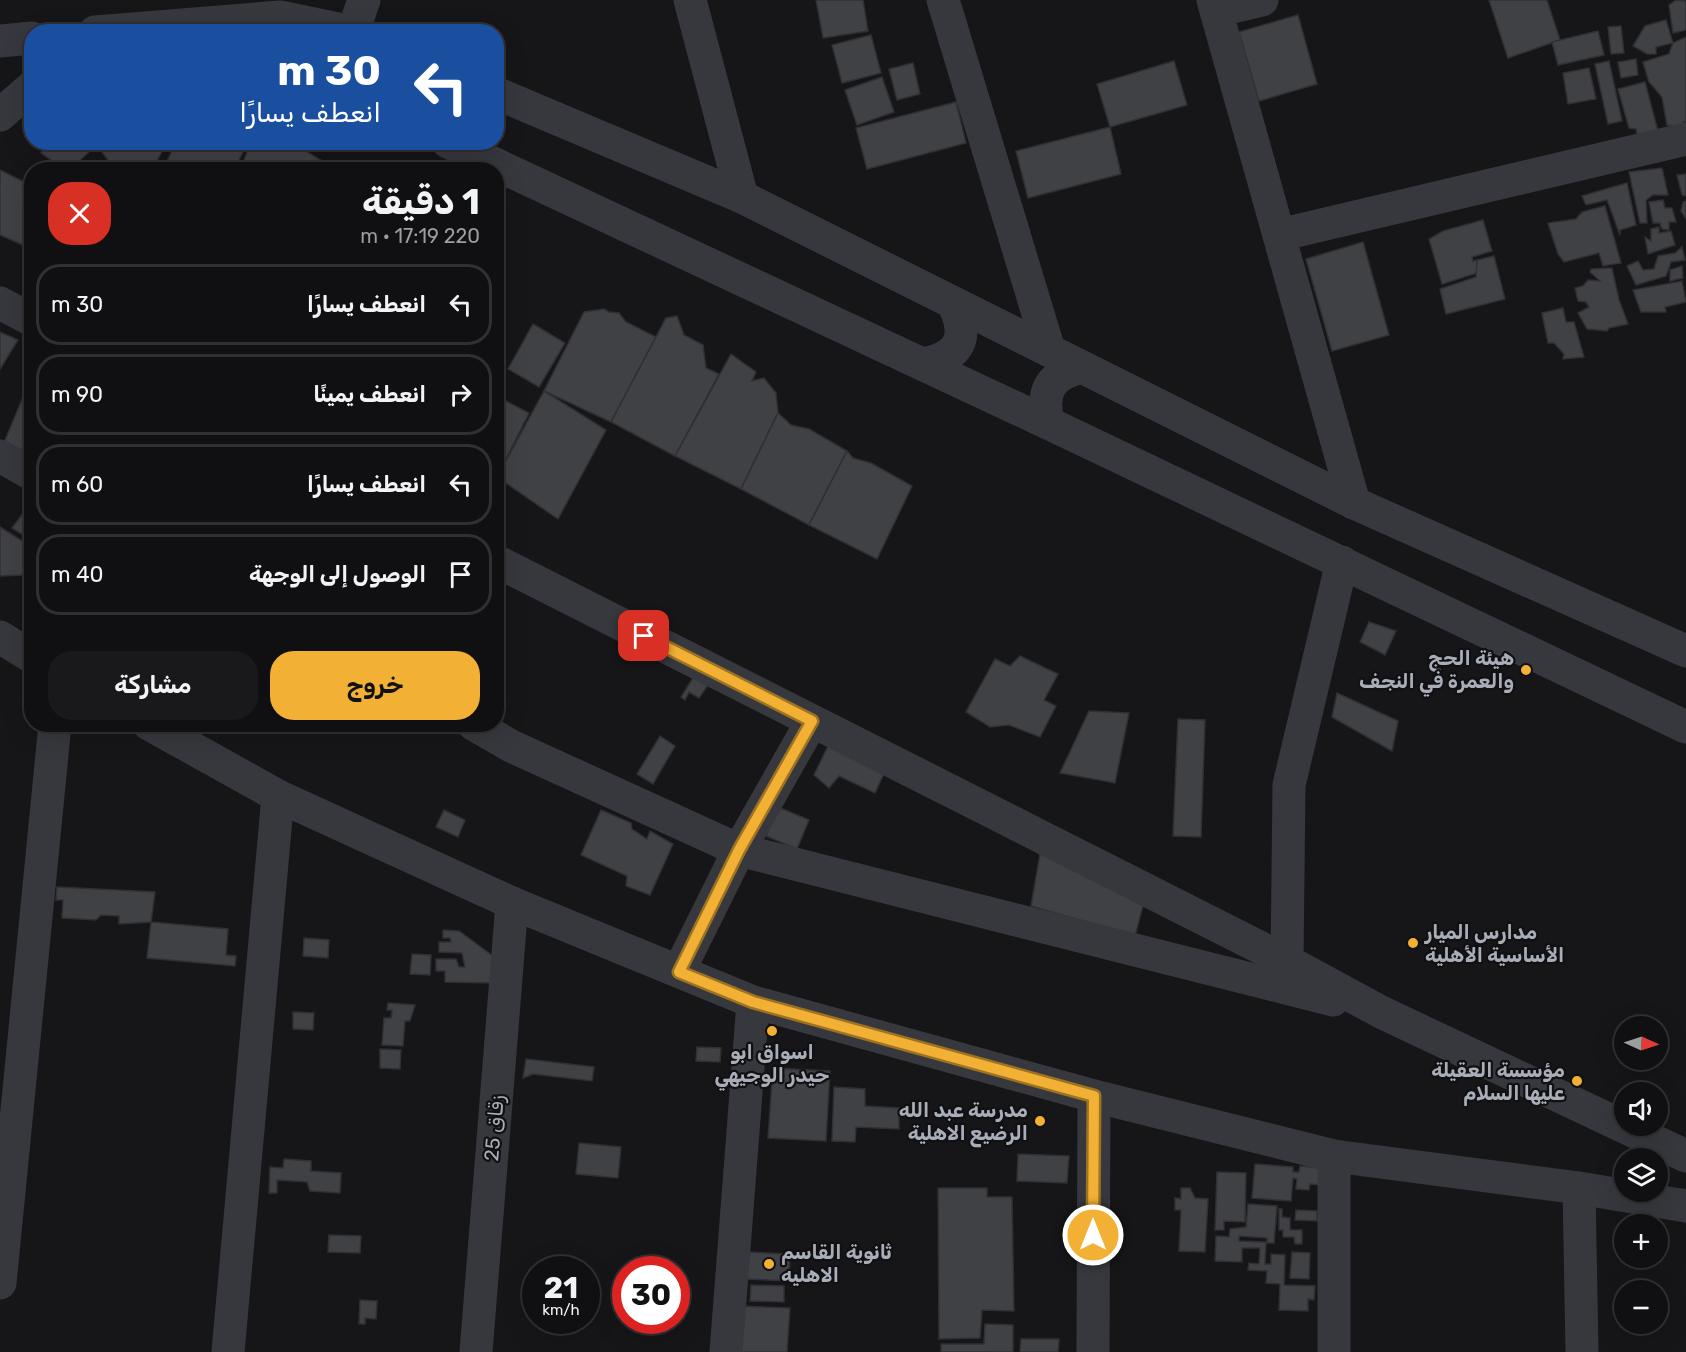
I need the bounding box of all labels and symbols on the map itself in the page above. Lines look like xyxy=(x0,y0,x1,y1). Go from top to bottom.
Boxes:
pin xyxy=(618,610,669,661)
place label: هيئة الحج والعمرة في النجف xyxy=(1359,646,1514,697)
marker: هيئة الحج والعمرة في النجف xyxy=(1519,663,1533,677)
place label: مدارس الميار الأساسية الأهلية xyxy=(1424,920,1564,967)
marker: مدارس الميار الأساسية الأهلية xyxy=(1406,936,1420,950)
north arrow xyxy=(1614,1016,1668,1070)
marker: اسواق ابو حيدر الوجيهي xyxy=(765,1024,779,1038)
place label: اسواق ابو حيدر الوجيهي xyxy=(715,1040,829,1091)
place label: مؤسسة العقيلة عليها السلام xyxy=(1431,1058,1565,1106)
marker: مؤسسة العقيلة عليها السلام xyxy=(1570,1074,1584,1088)
street label: زقاق 25 xyxy=(479,1094,509,1162)
place label: مدرسة عبد الله الرضيع الاهلية xyxy=(899,1098,1028,1148)
marker: مدرسة عبد الله الرضيع الاهلية xyxy=(1033,1114,1047,1128)
position arrow xyxy=(1061,1203,1125,1267)
place label: ثانوية القاسم الاهليه xyxy=(781,1240,892,1287)
speed limit sign: 30 xyxy=(612,1256,690,1334)
marker: ثانوية القاسم الاهليه xyxy=(762,1257,776,1271)

